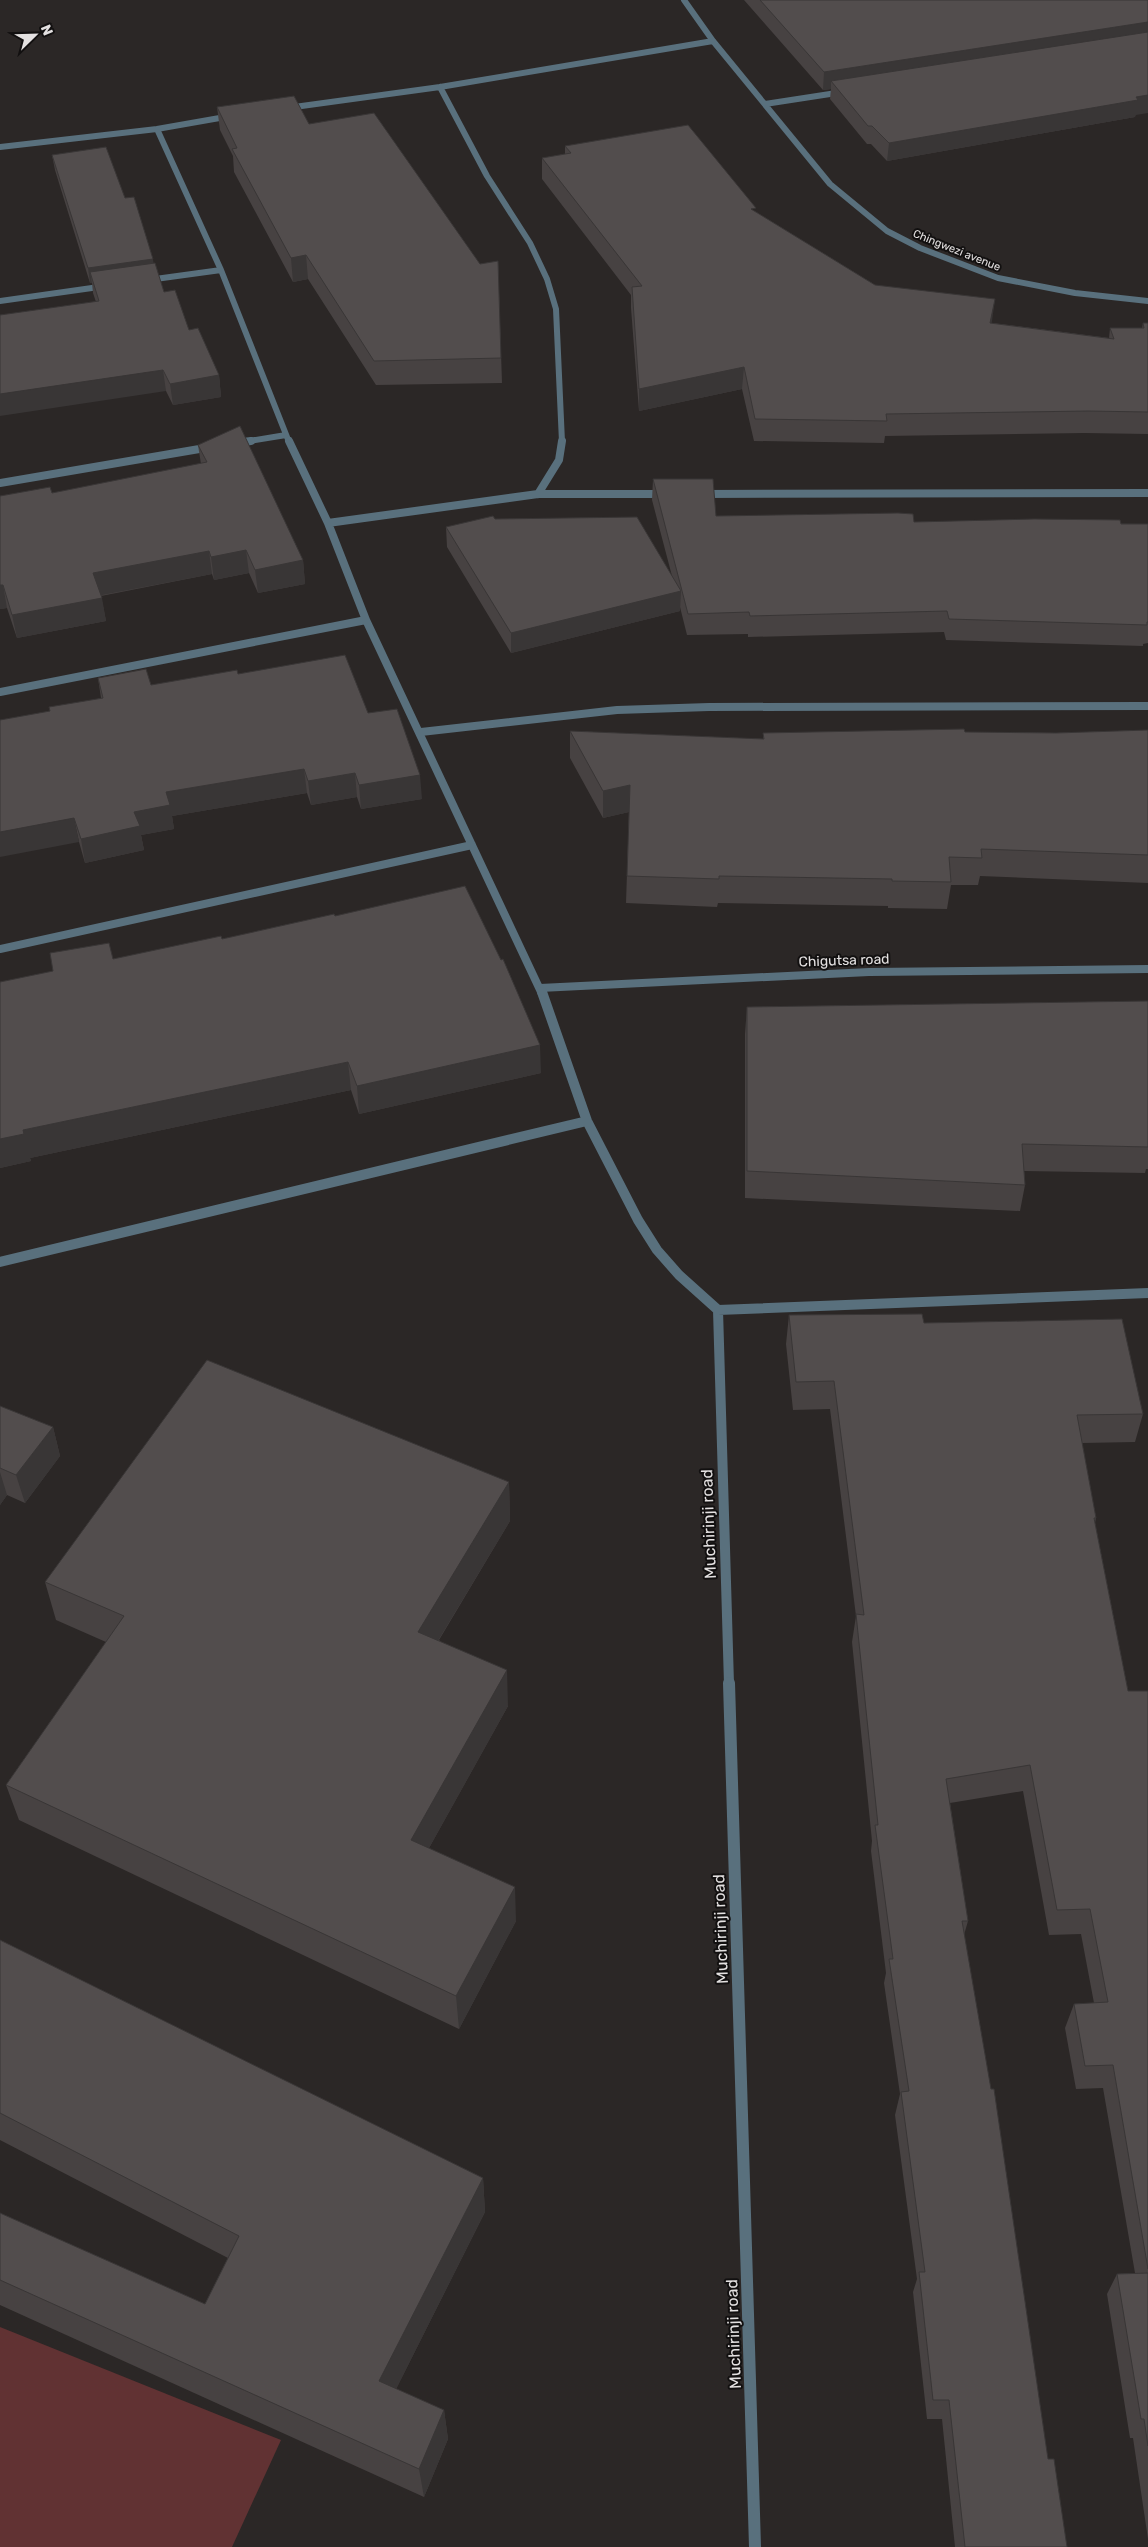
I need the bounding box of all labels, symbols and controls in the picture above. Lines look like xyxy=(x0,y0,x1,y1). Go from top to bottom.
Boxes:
north arrow xyxy=(10,10,60,60)
text: N xyxy=(37,22,56,38)
street label: Chingwezi avenue xyxy=(911,227,1002,274)
street label: Chigutsa road xyxy=(798,950,890,971)
street label: Muchirinji road xyxy=(697,1469,720,1579)
street label: Muchirinji road xyxy=(709,1874,732,1984)
street label: Muchirinji road xyxy=(722,2279,745,2389)

